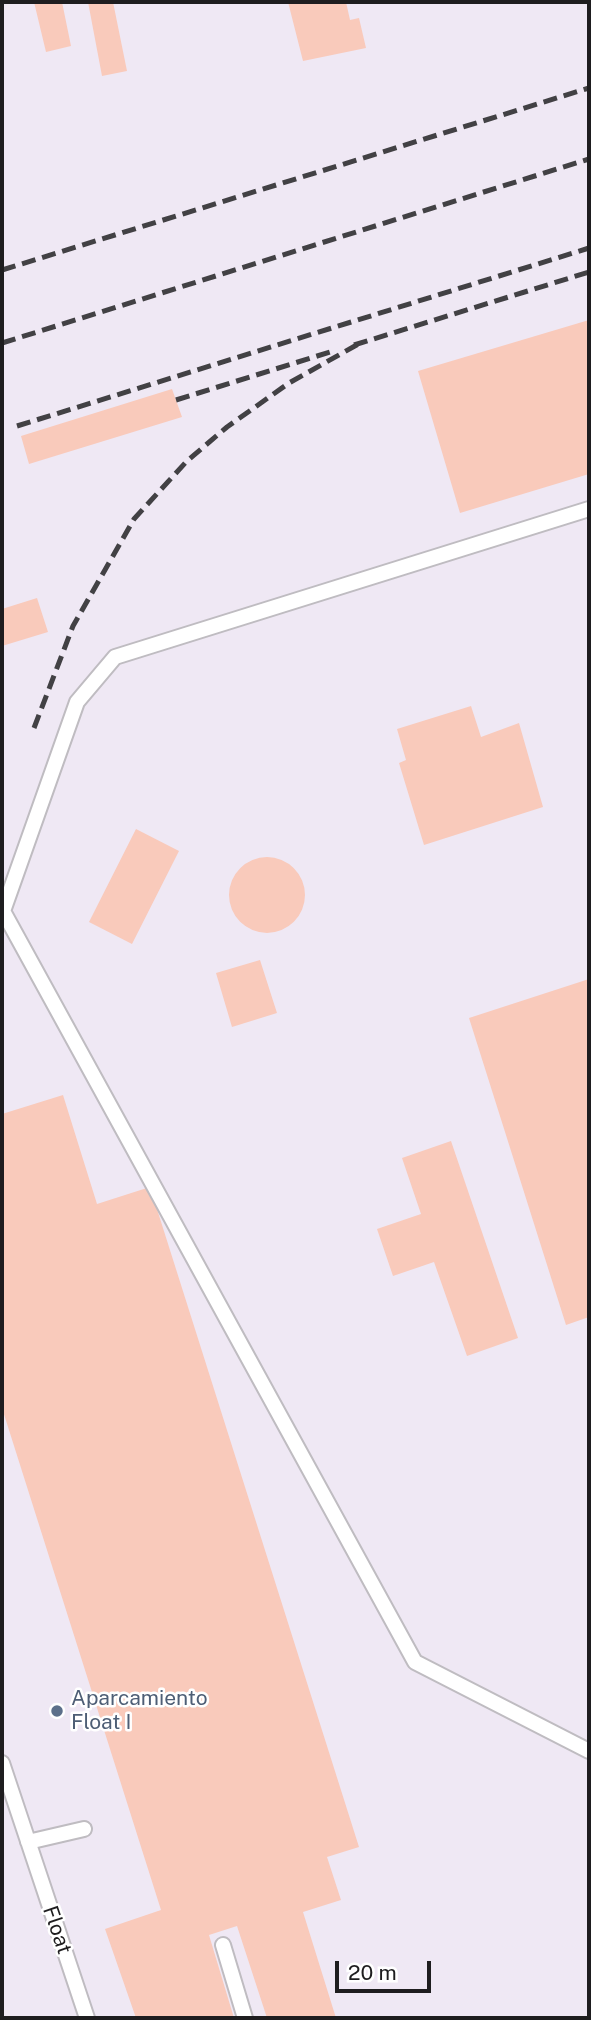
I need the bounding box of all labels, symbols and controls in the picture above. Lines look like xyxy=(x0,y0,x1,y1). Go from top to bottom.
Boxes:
place label: Aparcamiento Float I xyxy=(71,1686,208,1736)
marker: Aparcamiento Float I xyxy=(49,1703,65,1719)
street label: Float xyxy=(37,1903,77,1957)
scale bar xyxy=(339,1946,435,1990)
text: 20 m xyxy=(348,1960,397,1985)

